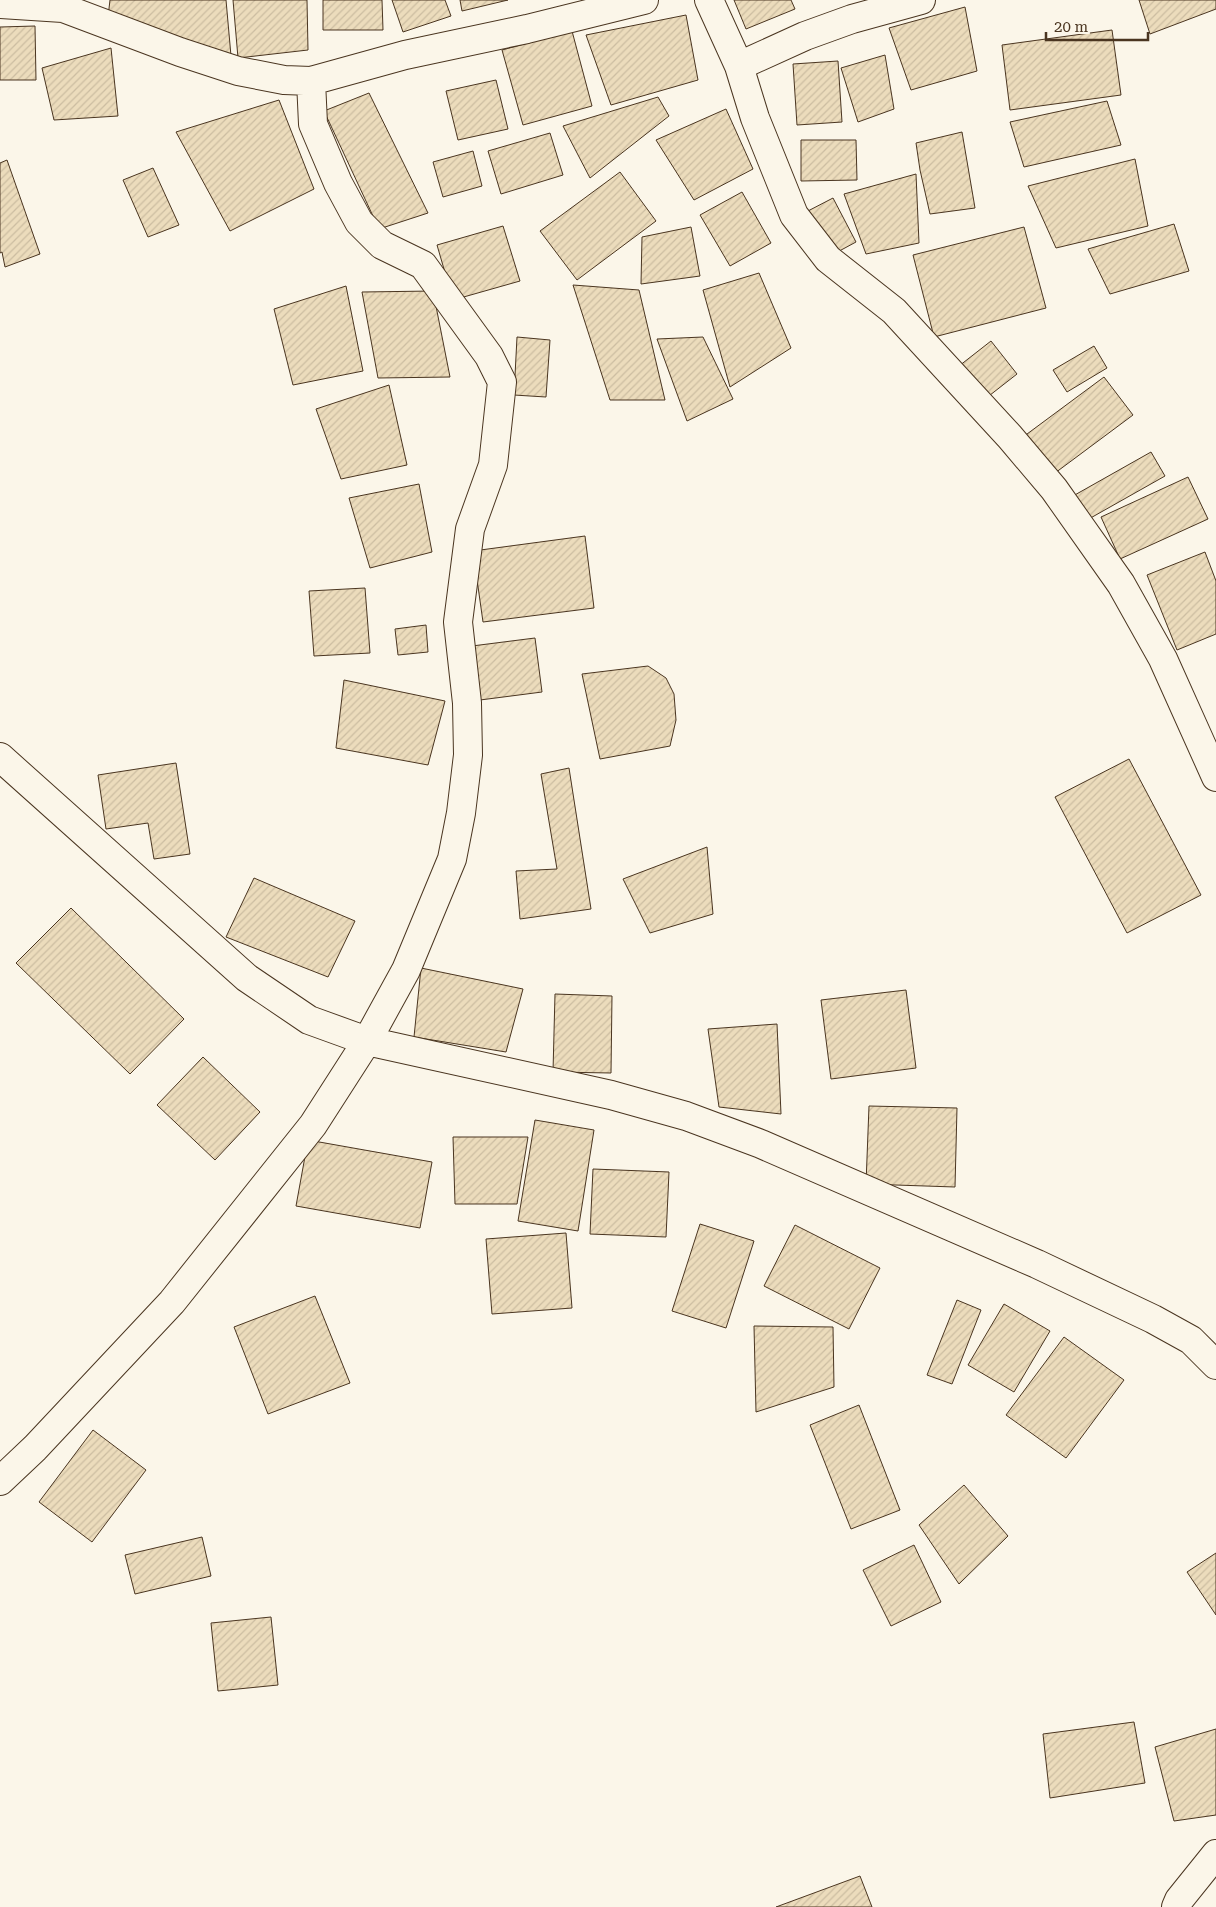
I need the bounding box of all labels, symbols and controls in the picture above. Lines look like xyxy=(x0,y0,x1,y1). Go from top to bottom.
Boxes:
scale bar xyxy=(1046,10,1148,42)
text: 20 m xyxy=(1054,18,1089,36)

